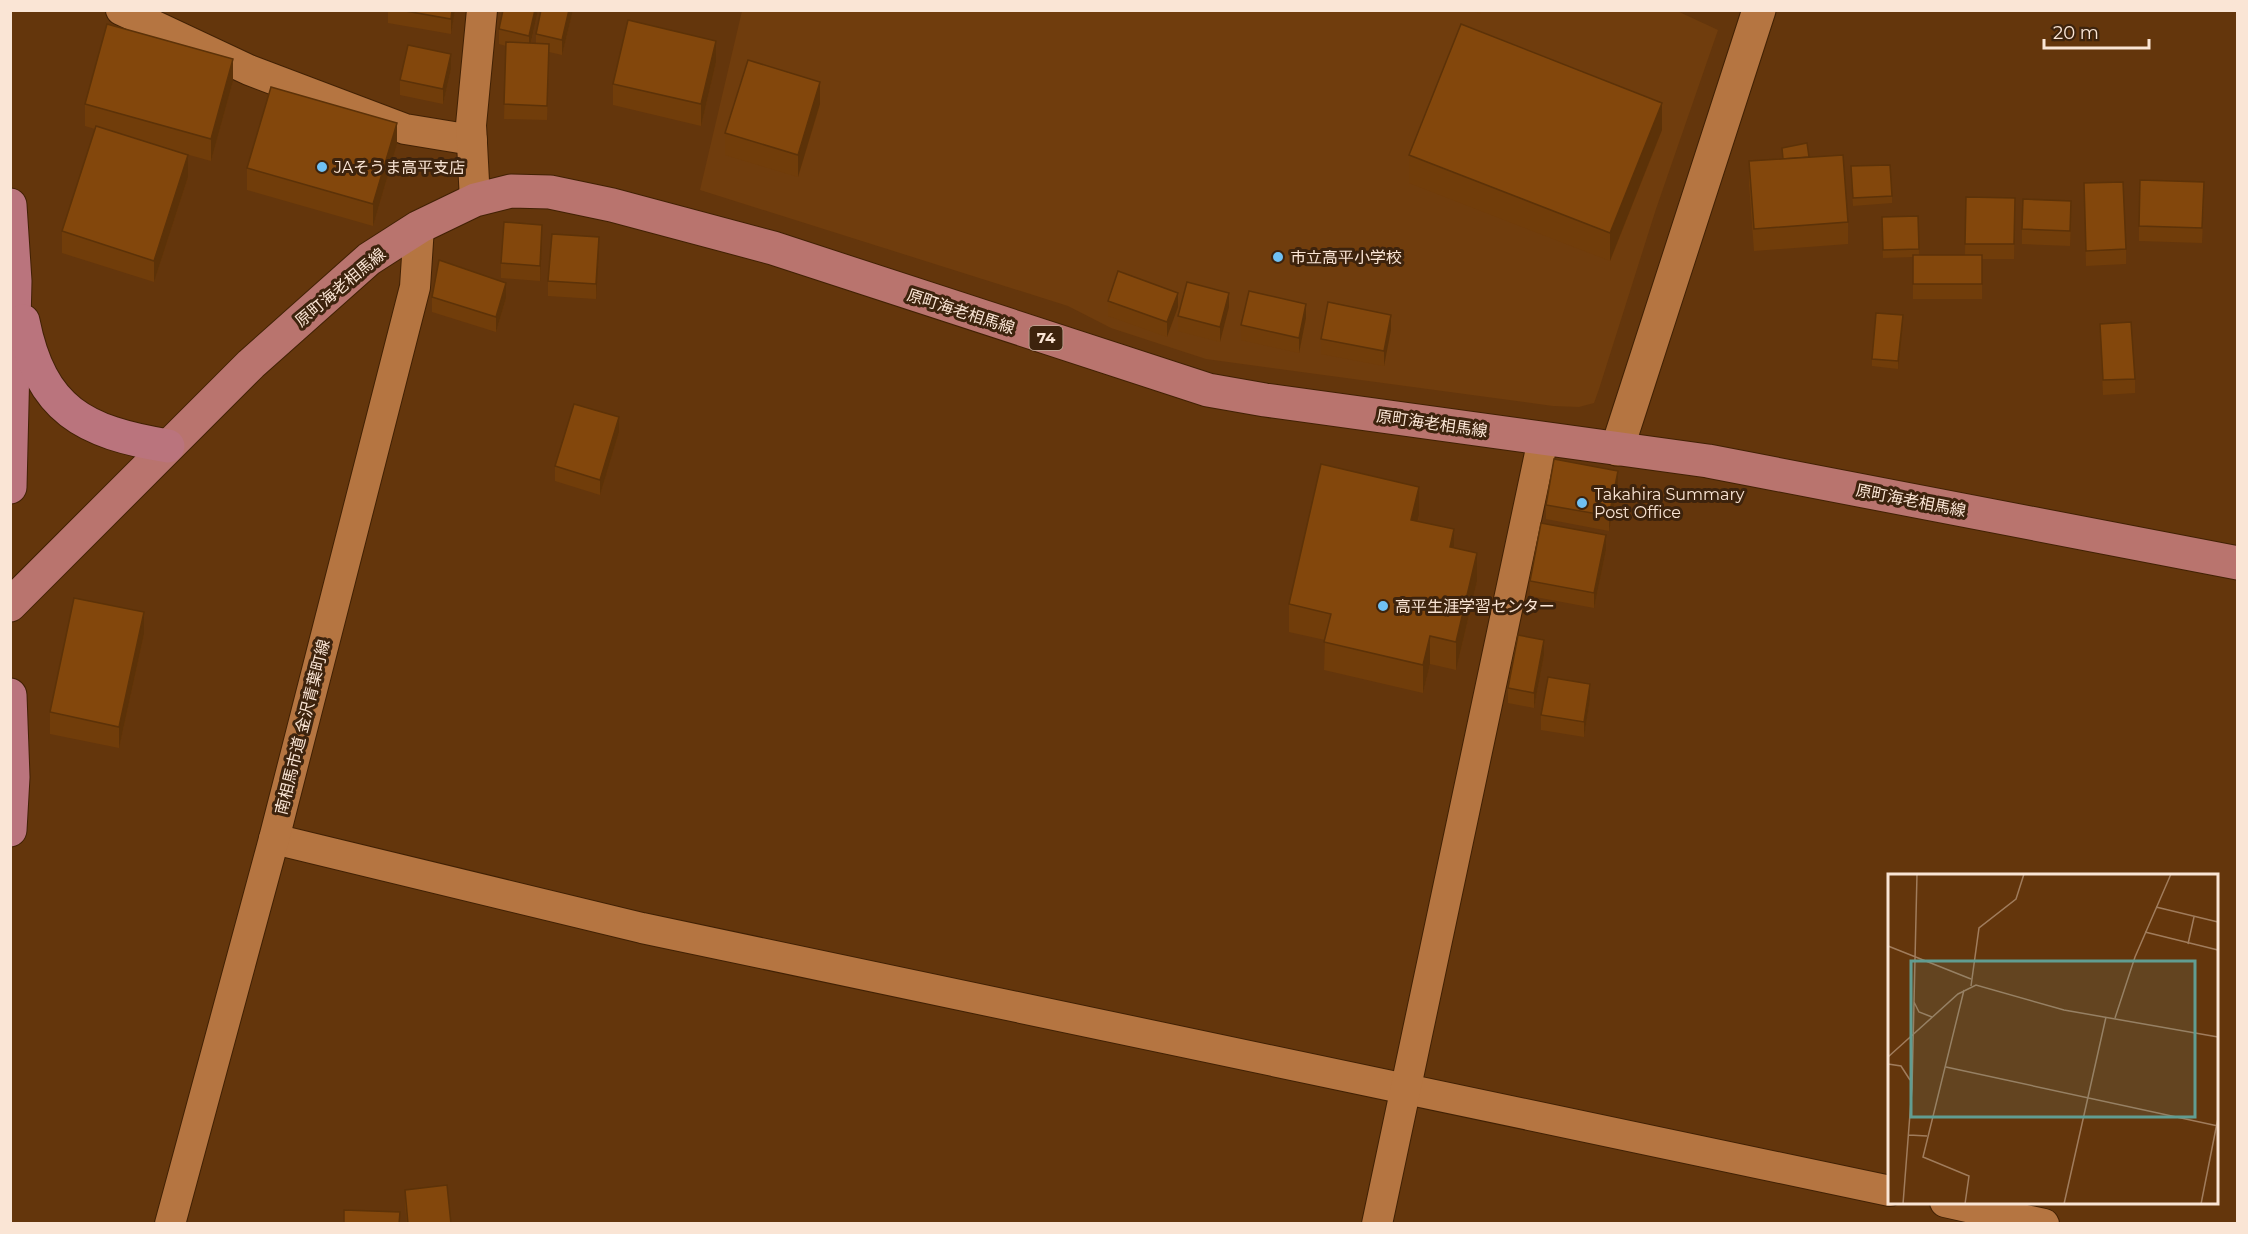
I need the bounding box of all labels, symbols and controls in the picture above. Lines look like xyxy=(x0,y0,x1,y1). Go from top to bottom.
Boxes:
scale bar xyxy=(2044,12,2149,50)
text: 20 m xyxy=(2053,22,2099,44)
place label: JAそうま高平支店 xyxy=(333,158,465,177)
marker: JAそうま高平支店 xyxy=(315,160,329,174)
street label: 原町海老相馬線 xyxy=(291,244,389,331)
place label: 市立高平小学校 xyxy=(1290,248,1402,267)
marker: 市立高平小学校 xyxy=(1271,250,1285,264)
street label: 原町海老相馬線 xyxy=(905,285,1017,338)
road number: 74 xyxy=(1030,326,1062,350)
street label: 原町海老相馬線 xyxy=(1375,406,1489,441)
street label: 原町海老相馬線 xyxy=(1854,480,1968,521)
place label: Takahira Summary Post Office xyxy=(1594,485,1745,522)
marker: Takahira Summary Post Office xyxy=(1575,496,1589,510)
place label: 高平生涯学習センター xyxy=(1395,597,1555,616)
marker: 高平生涯学習センター xyxy=(1376,599,1390,613)
street label: 南相馬市道 金沢青葉町線 xyxy=(271,637,334,817)
inset map xyxy=(1888,874,2218,1204)

